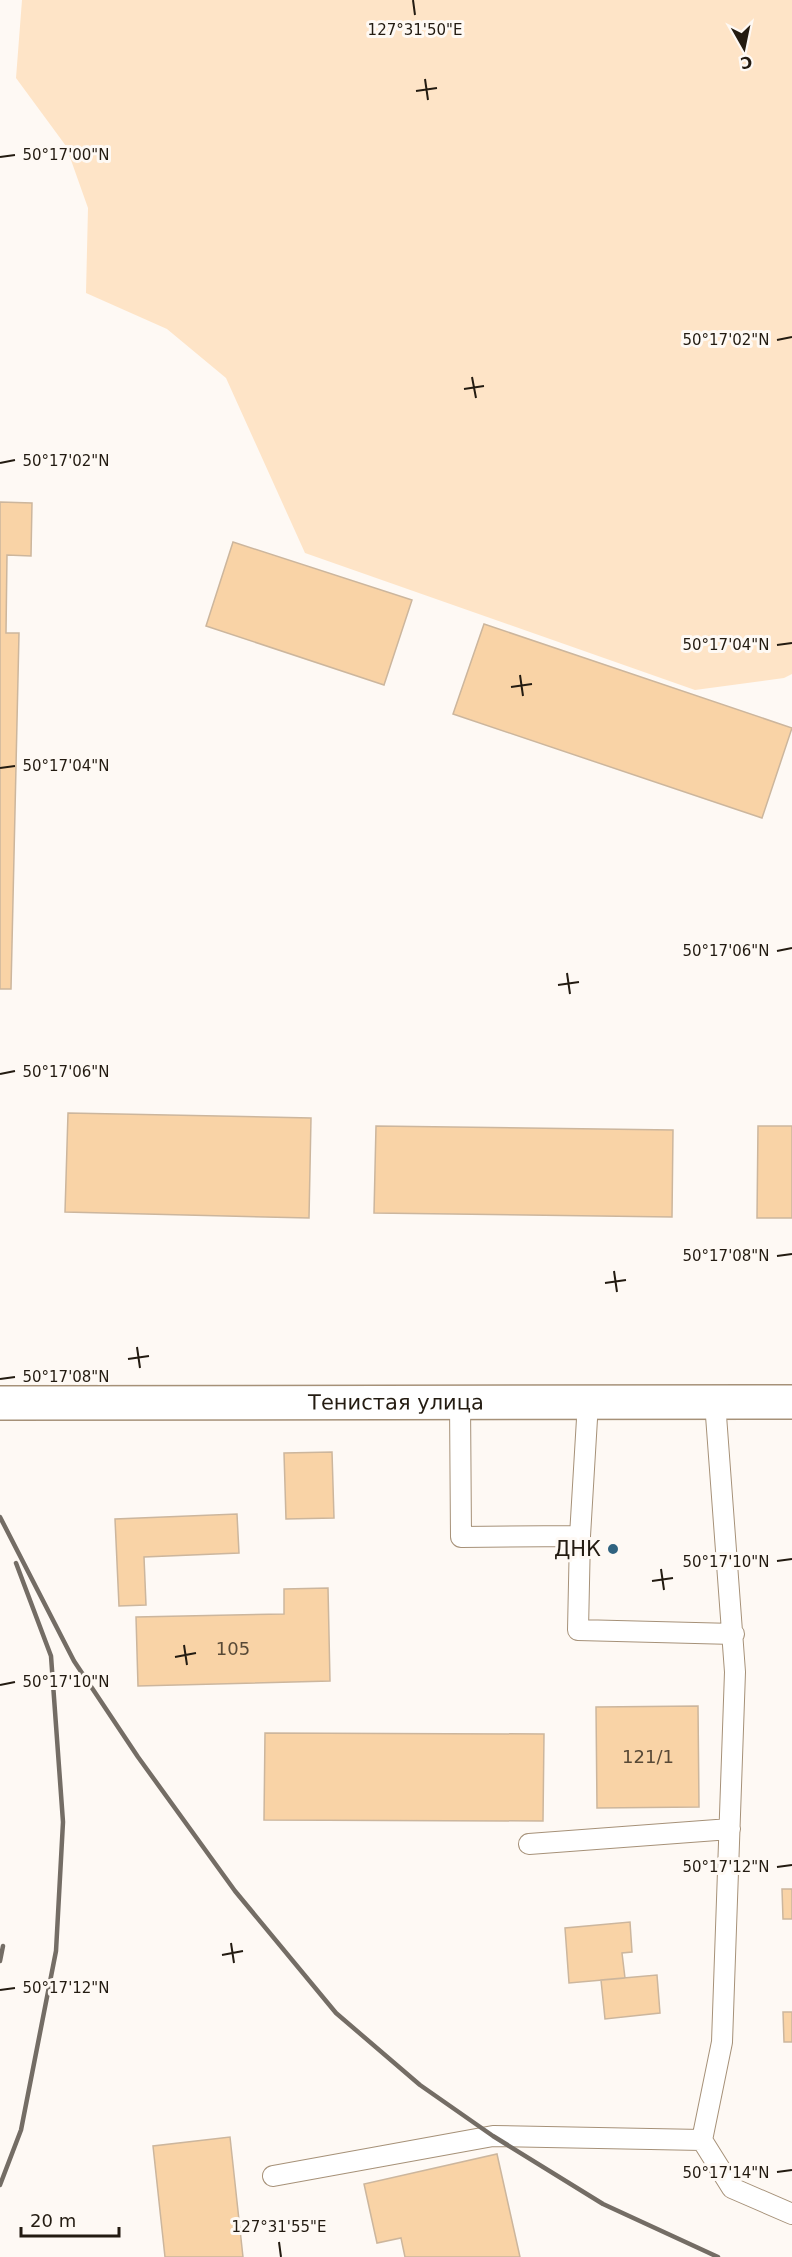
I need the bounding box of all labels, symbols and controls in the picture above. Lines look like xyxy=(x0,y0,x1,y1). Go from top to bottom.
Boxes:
north arrow xyxy=(714,18,774,78)
text: 127°31'50"E xyxy=(368,21,462,39)
text: С xyxy=(739,52,754,73)
text: 50°17'00"N xyxy=(22,146,110,164)
text: 50°17'02"N xyxy=(682,331,770,349)
text: 50°17'02"N xyxy=(22,452,110,470)
text: 50°17'04"N xyxy=(682,636,770,654)
text: 50°17'04"N xyxy=(22,757,110,775)
text: 50°17'06"N xyxy=(682,942,770,960)
text: 50°17'06"N xyxy=(22,1063,110,1081)
text: 50°17'08"N xyxy=(682,1247,770,1265)
text: 50°17'08"N xyxy=(22,1368,110,1386)
street label: Тенистая улица xyxy=(307,1390,484,1415)
place label: ДНК xyxy=(554,1537,601,1561)
marker: ДНК xyxy=(606,1542,620,1556)
text: 50°17'10"N xyxy=(682,1553,770,1571)
house number: 105 xyxy=(216,1638,250,1659)
text: 50°17'10"N xyxy=(22,1673,110,1691)
house number: 121/1 xyxy=(622,1746,674,1767)
text: 50°17'12"N xyxy=(682,1858,770,1876)
text: 50°17'12"N xyxy=(22,1979,110,1997)
text: 50°17'14"N xyxy=(682,2164,770,2182)
scale bar xyxy=(21,2200,118,2238)
text: 20 m xyxy=(30,2210,76,2231)
text: 127°31'55"E xyxy=(232,2218,326,2236)

